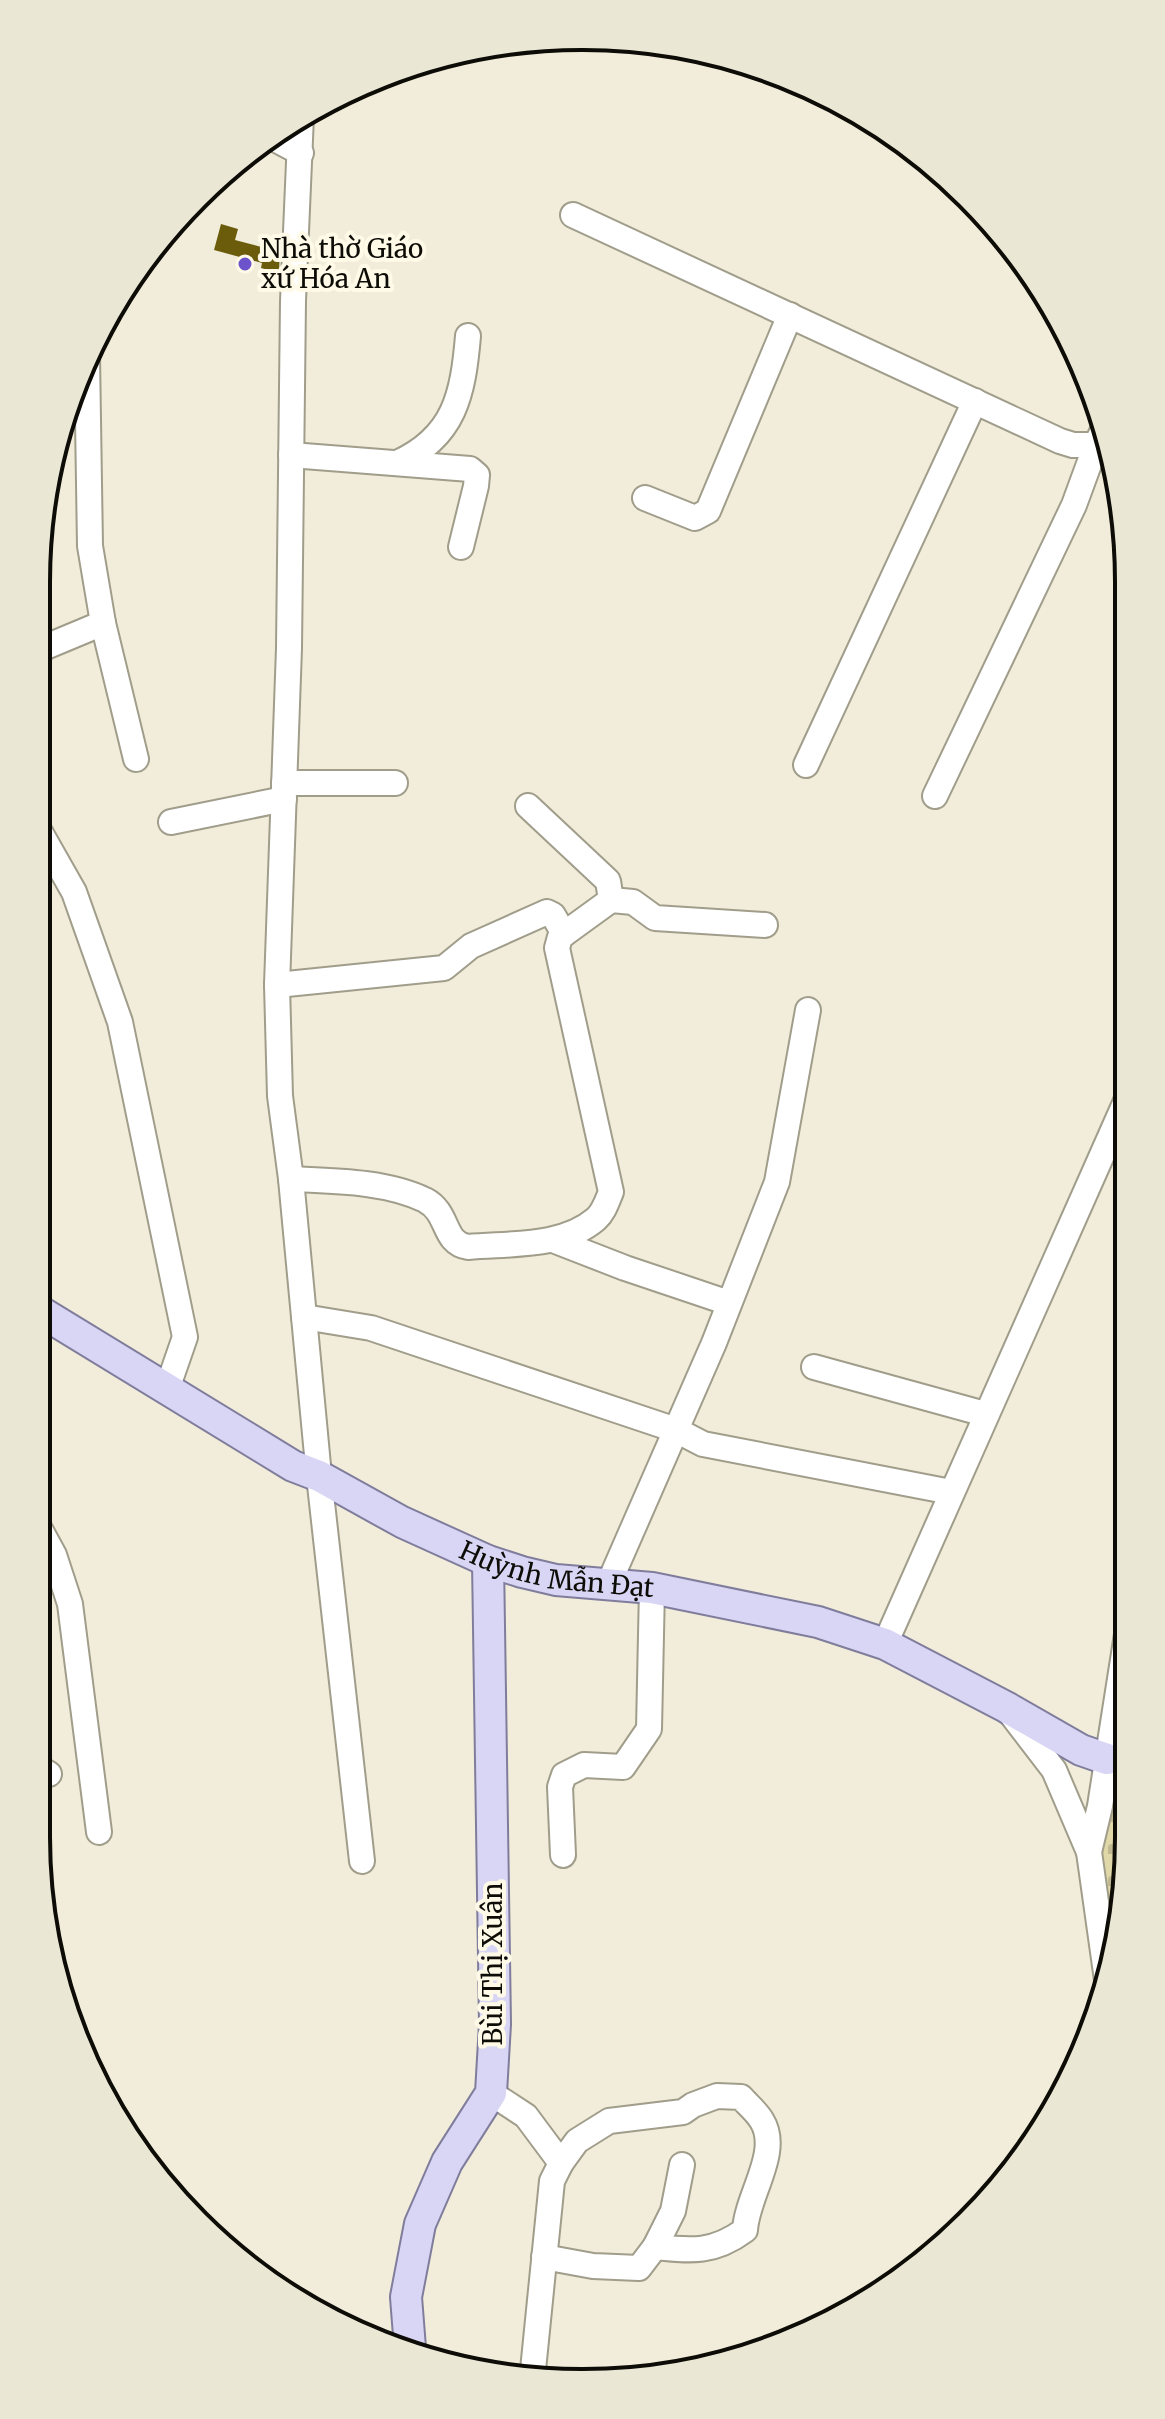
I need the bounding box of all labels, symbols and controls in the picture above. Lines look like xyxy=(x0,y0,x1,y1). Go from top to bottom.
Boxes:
place label: Nhà thờ Giáo xứ Hóa An xyxy=(261,232,423,295)
marker: Nhà thờ Giáo xứ Hóa An xyxy=(236,255,254,273)
street label: Huỳnh Mẫn Đạt xyxy=(454,1533,655,1604)
street label: Bùi Thị Xuân xyxy=(476,1882,509,2046)

